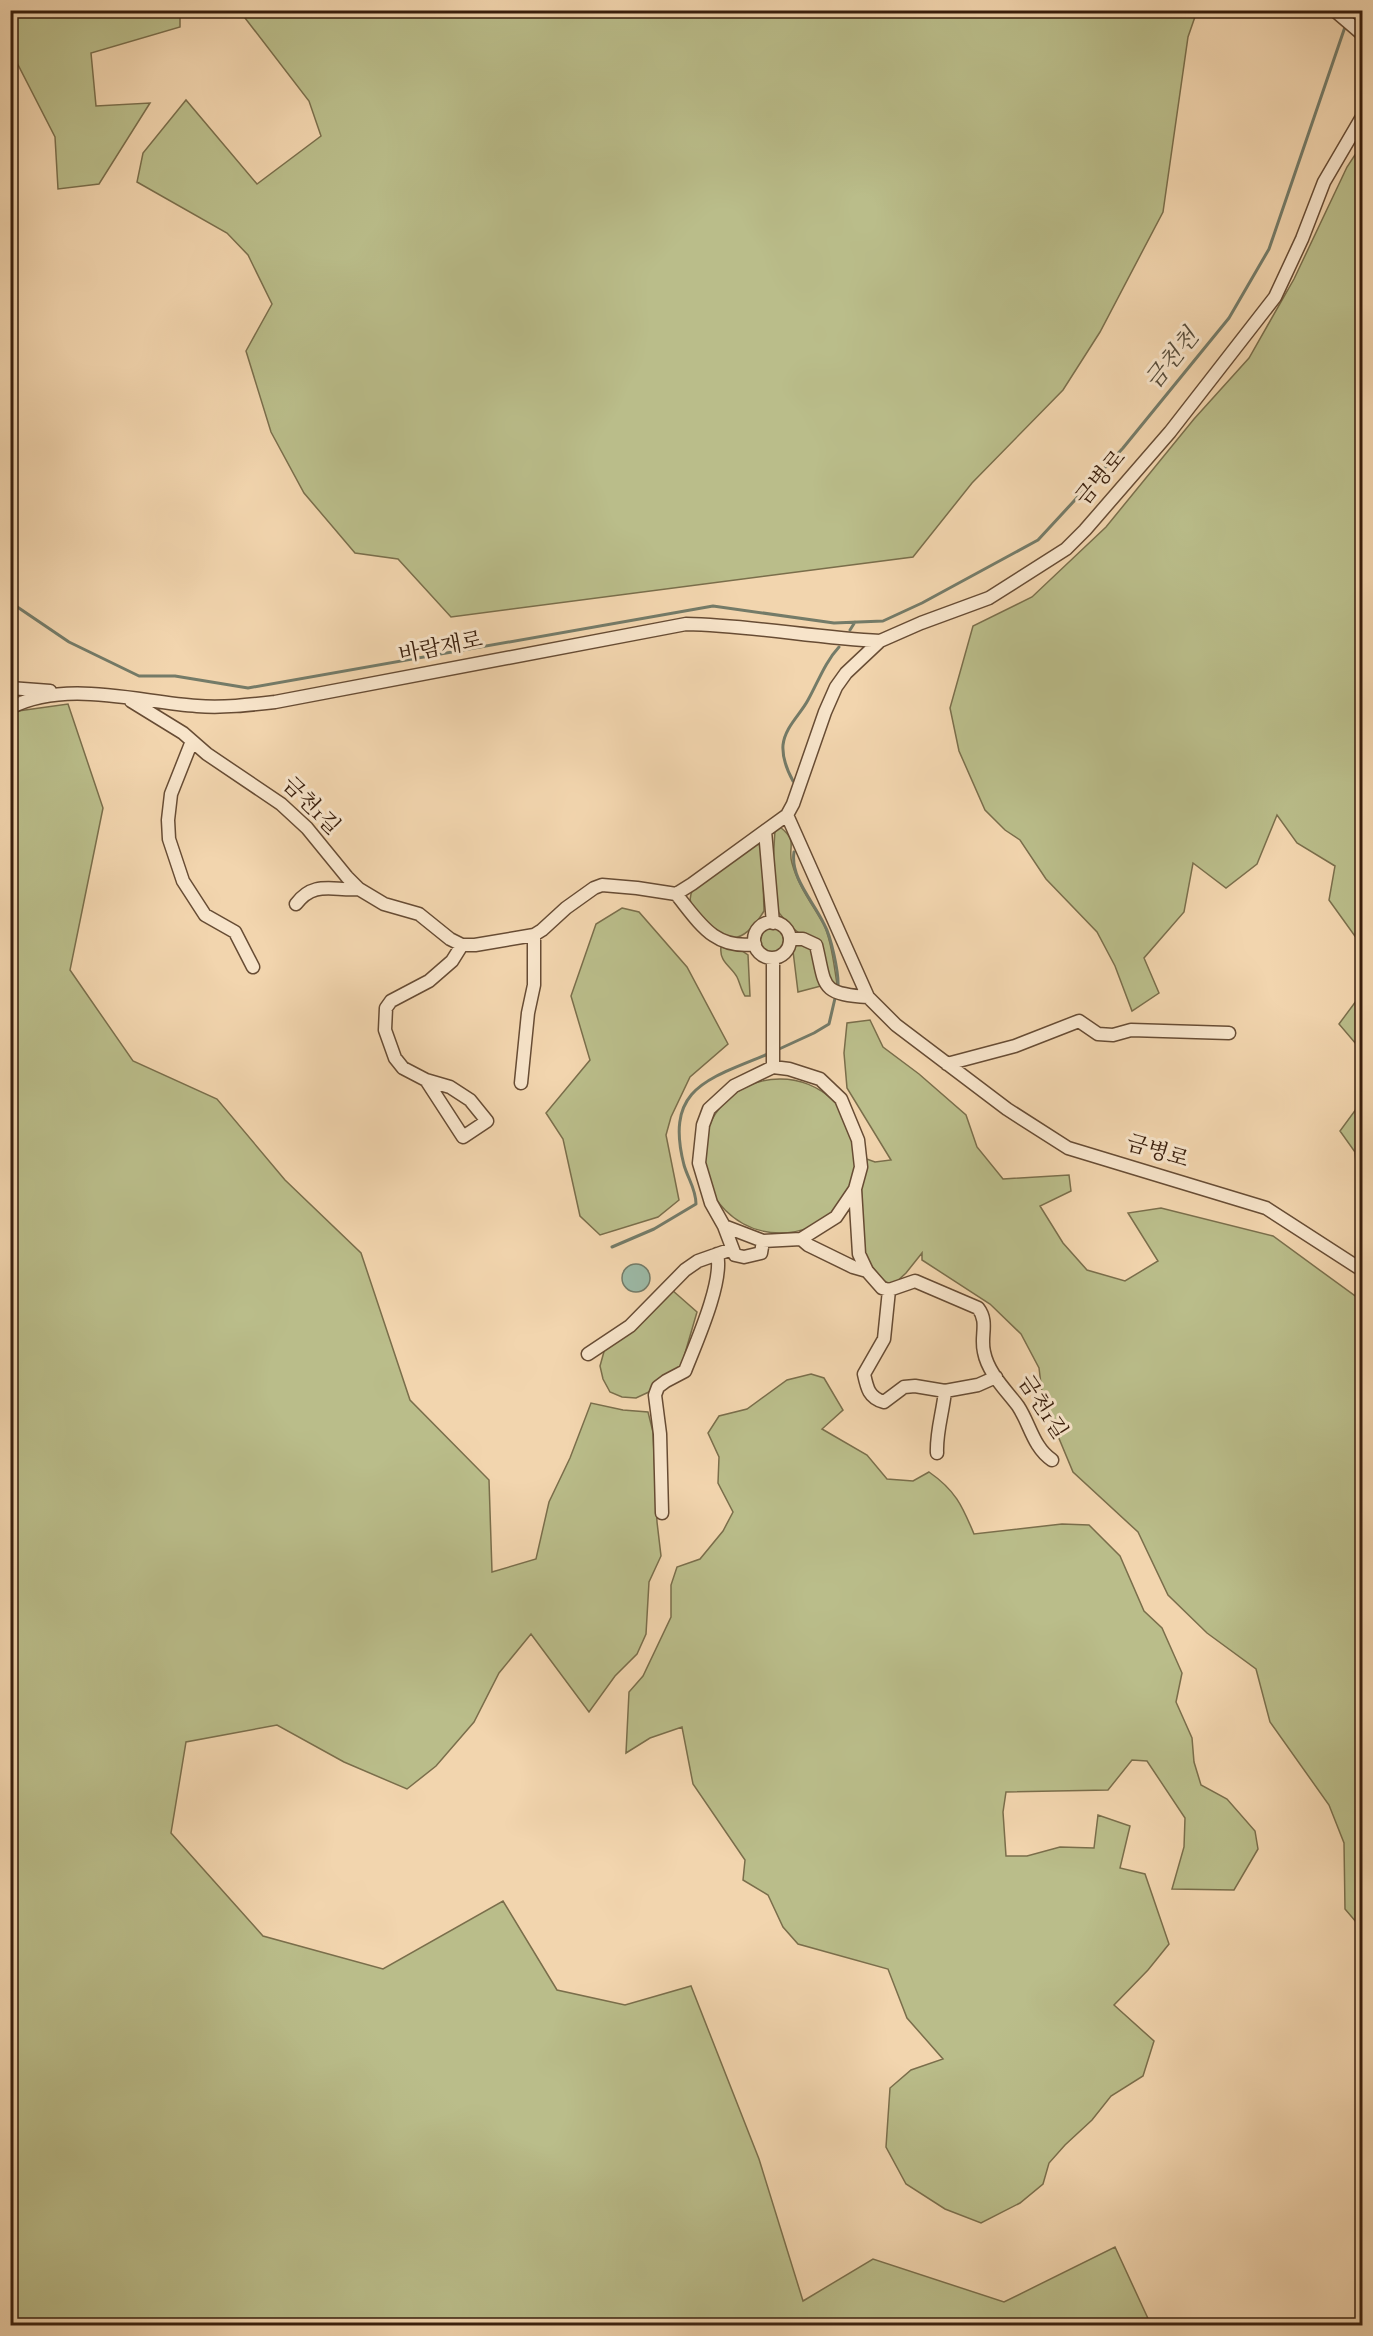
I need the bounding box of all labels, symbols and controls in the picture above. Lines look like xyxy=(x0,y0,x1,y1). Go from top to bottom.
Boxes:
water label: 금천천 xyxy=(1138,321,1209,398)
street label: 금병로 xyxy=(1069,444,1135,514)
street label: 바람재로 xyxy=(396,625,486,673)
street label: 금천1길 xyxy=(273,770,347,844)
street label: 금병로 xyxy=(1122,1128,1192,1178)
street label: 금천1길 xyxy=(1008,1369,1074,1447)

